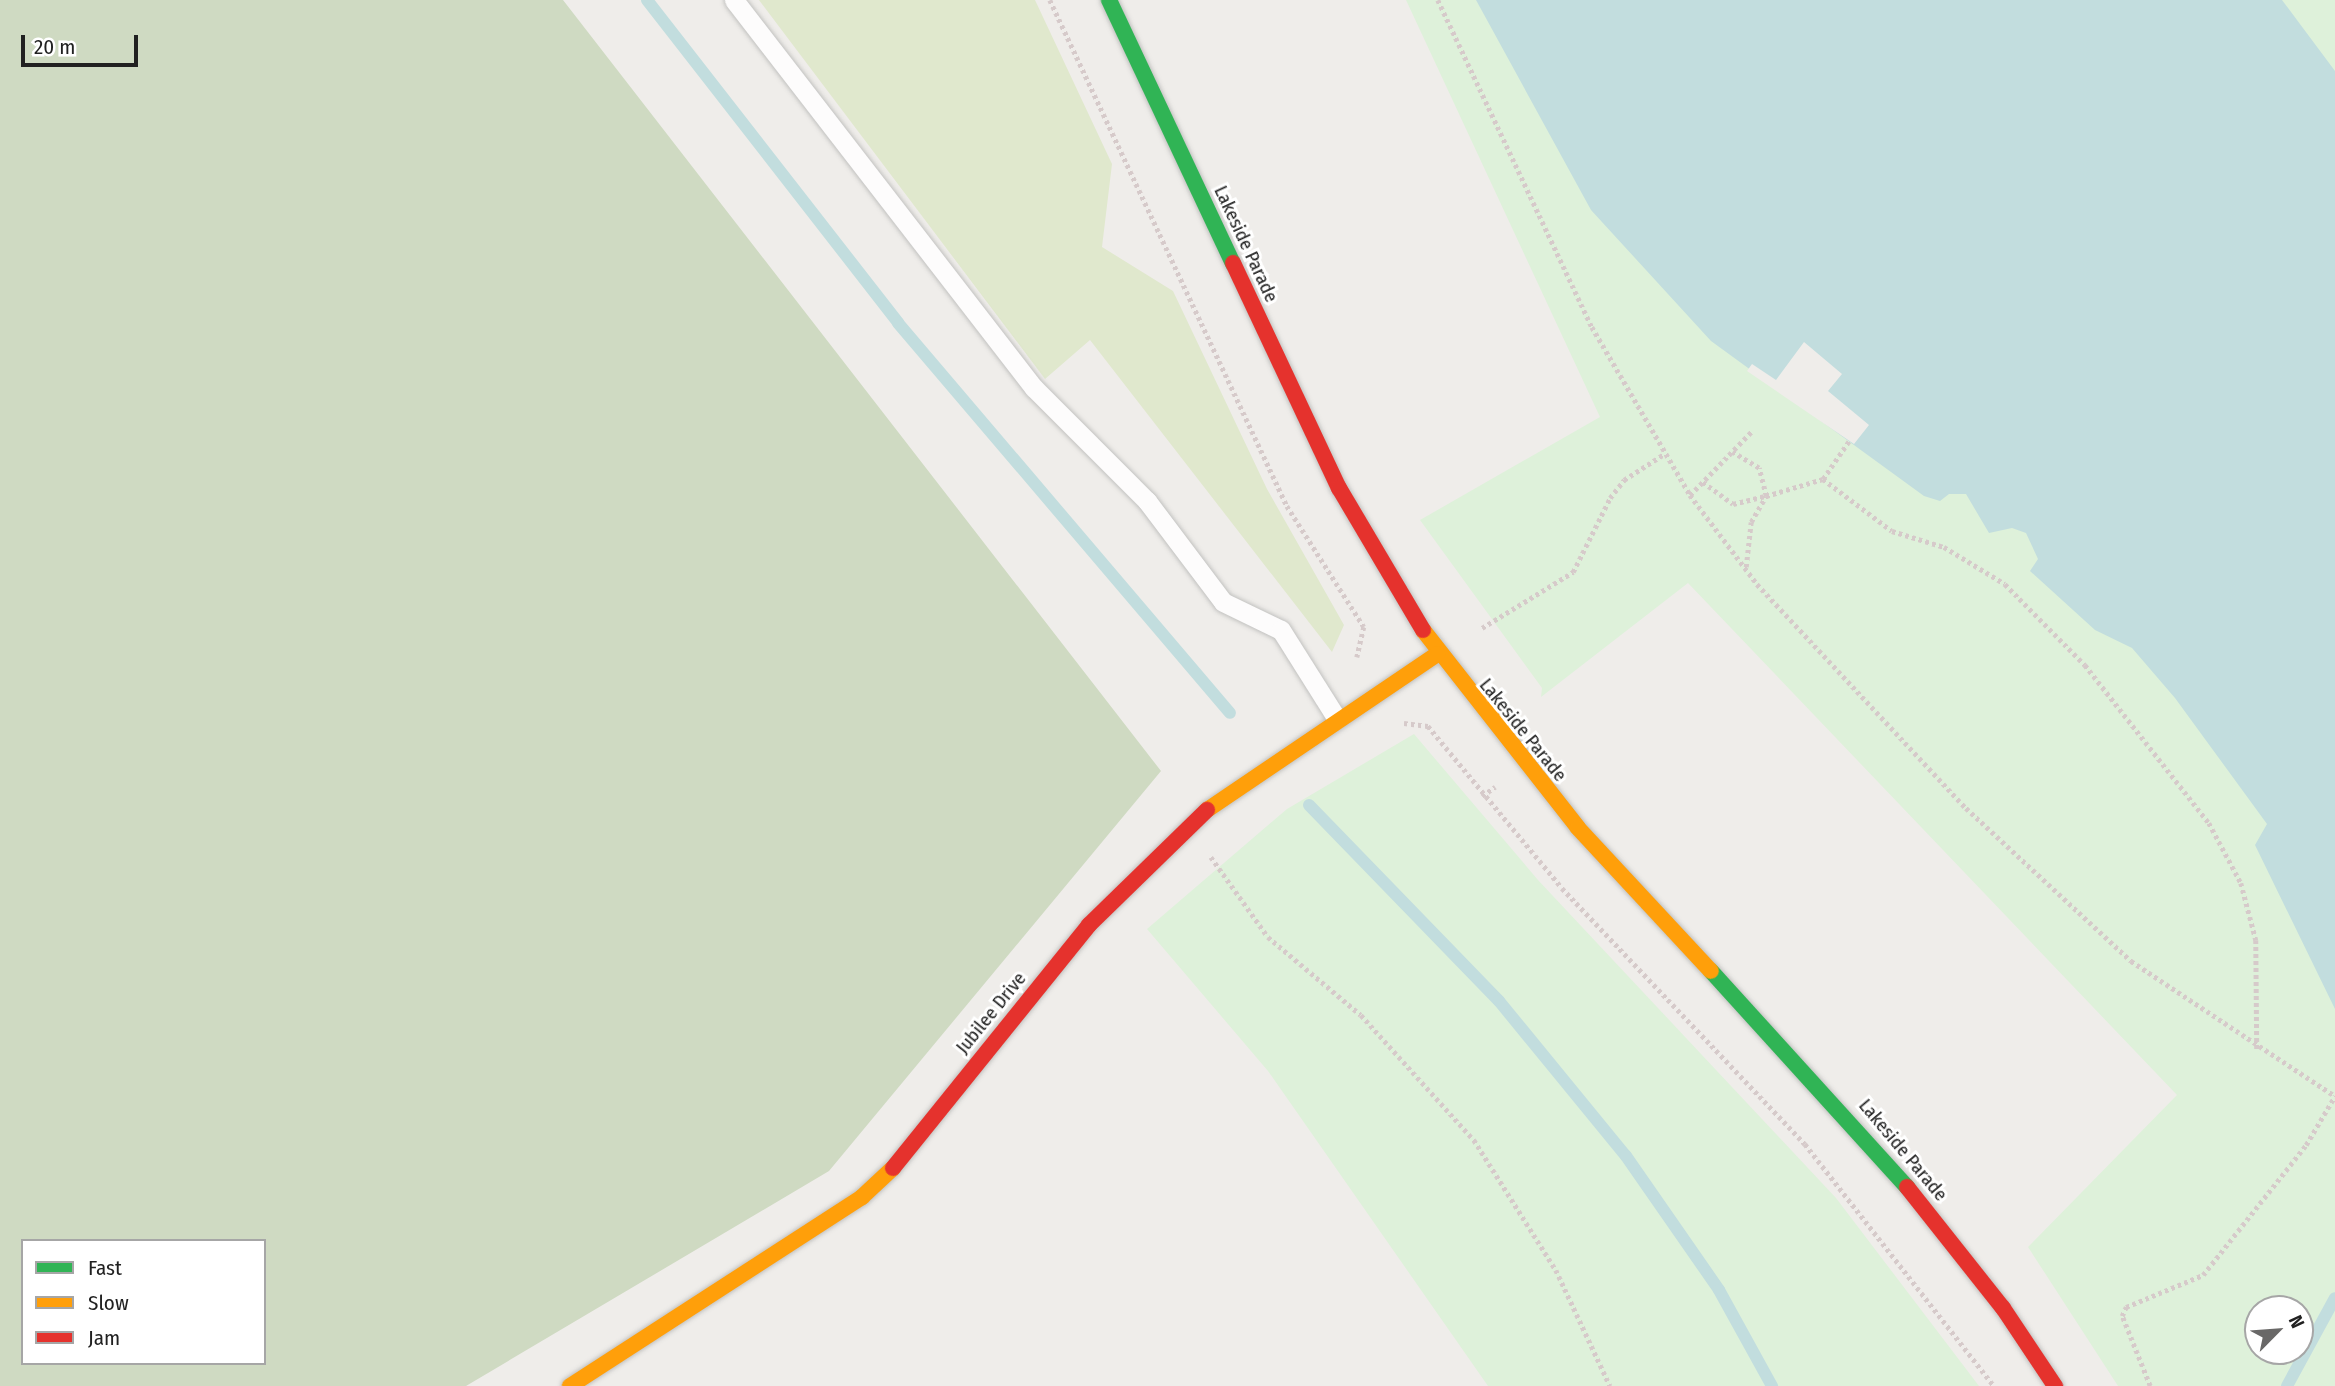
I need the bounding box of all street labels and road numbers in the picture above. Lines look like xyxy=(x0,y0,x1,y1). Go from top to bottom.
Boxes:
street label: Lakeside Parade xyxy=(1209,182,1283,306)
street label: Lakeside Parade xyxy=(1475,674,1571,786)
street label: Jubilee Drive xyxy=(951,968,1031,1058)
street label: Lakeside Parade xyxy=(1854,1094,1952,1206)

